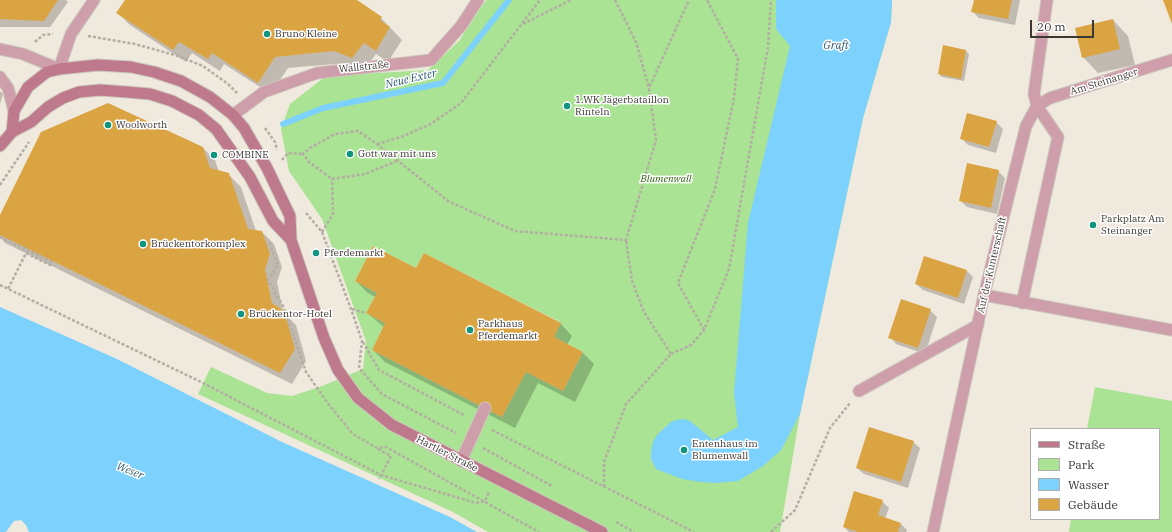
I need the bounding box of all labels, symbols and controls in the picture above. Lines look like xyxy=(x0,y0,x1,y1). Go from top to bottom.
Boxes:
scale bar xyxy=(1032,12,1096,38)
text: 20 m xyxy=(1037,19,1066,34)
place label: Bruno Kleine xyxy=(275,28,337,40)
marker: Bruno Kleine xyxy=(262,29,272,39)
water label: Graft xyxy=(823,39,849,53)
street label: Wallstraße xyxy=(338,58,390,76)
street label: Am Steinanger xyxy=(1069,66,1139,98)
water label: Neue Exter xyxy=(384,67,438,91)
place label: 1.WK Jägerbataillon Rinteln xyxy=(575,94,669,118)
marker: 1.WK Jägerbataillon Rinteln xyxy=(562,101,572,111)
place label: Woolworth xyxy=(116,119,167,131)
marker: Woolworth xyxy=(103,120,113,130)
place label: Gott war mit uns xyxy=(358,148,436,160)
place label: COMBINE xyxy=(222,149,269,161)
marker: Gott war mit uns xyxy=(345,149,355,159)
marker: COMBINE xyxy=(209,150,219,160)
park label: Blumenwall xyxy=(640,173,692,185)
place label: Parkplatz Am Steinanger xyxy=(1101,213,1165,236)
street label: Auf der Kunterschaft xyxy=(975,216,1009,314)
marker: Parkplatz Am Steinanger xyxy=(1088,220,1098,230)
place label: Brückentorkomplex xyxy=(151,238,246,250)
marker: Brückentorkomplex xyxy=(138,239,148,249)
place label: Pferdemarkt xyxy=(324,247,384,259)
marker: Pferdemarkt xyxy=(311,248,321,258)
place label: Brückentor-Hotel xyxy=(249,308,332,320)
marker: Brückentor-Hotel xyxy=(236,309,246,319)
place label: Parkhaus Pferdemarkt xyxy=(478,318,538,342)
marker: Parkhaus Pferdemarkt xyxy=(465,325,475,335)
legend xyxy=(1030,428,1160,520)
street label: Hartler Straße xyxy=(414,433,480,475)
text: Straße xyxy=(1068,437,1105,452)
place label: Entenhaus im Blumenwall xyxy=(692,438,758,462)
marker: Entenhaus im Blumenwall xyxy=(679,445,689,455)
text: Park xyxy=(1068,457,1094,472)
water label: Weser xyxy=(115,460,145,482)
text: Wasser xyxy=(1068,477,1109,492)
text: Gebäude xyxy=(1068,497,1118,512)

